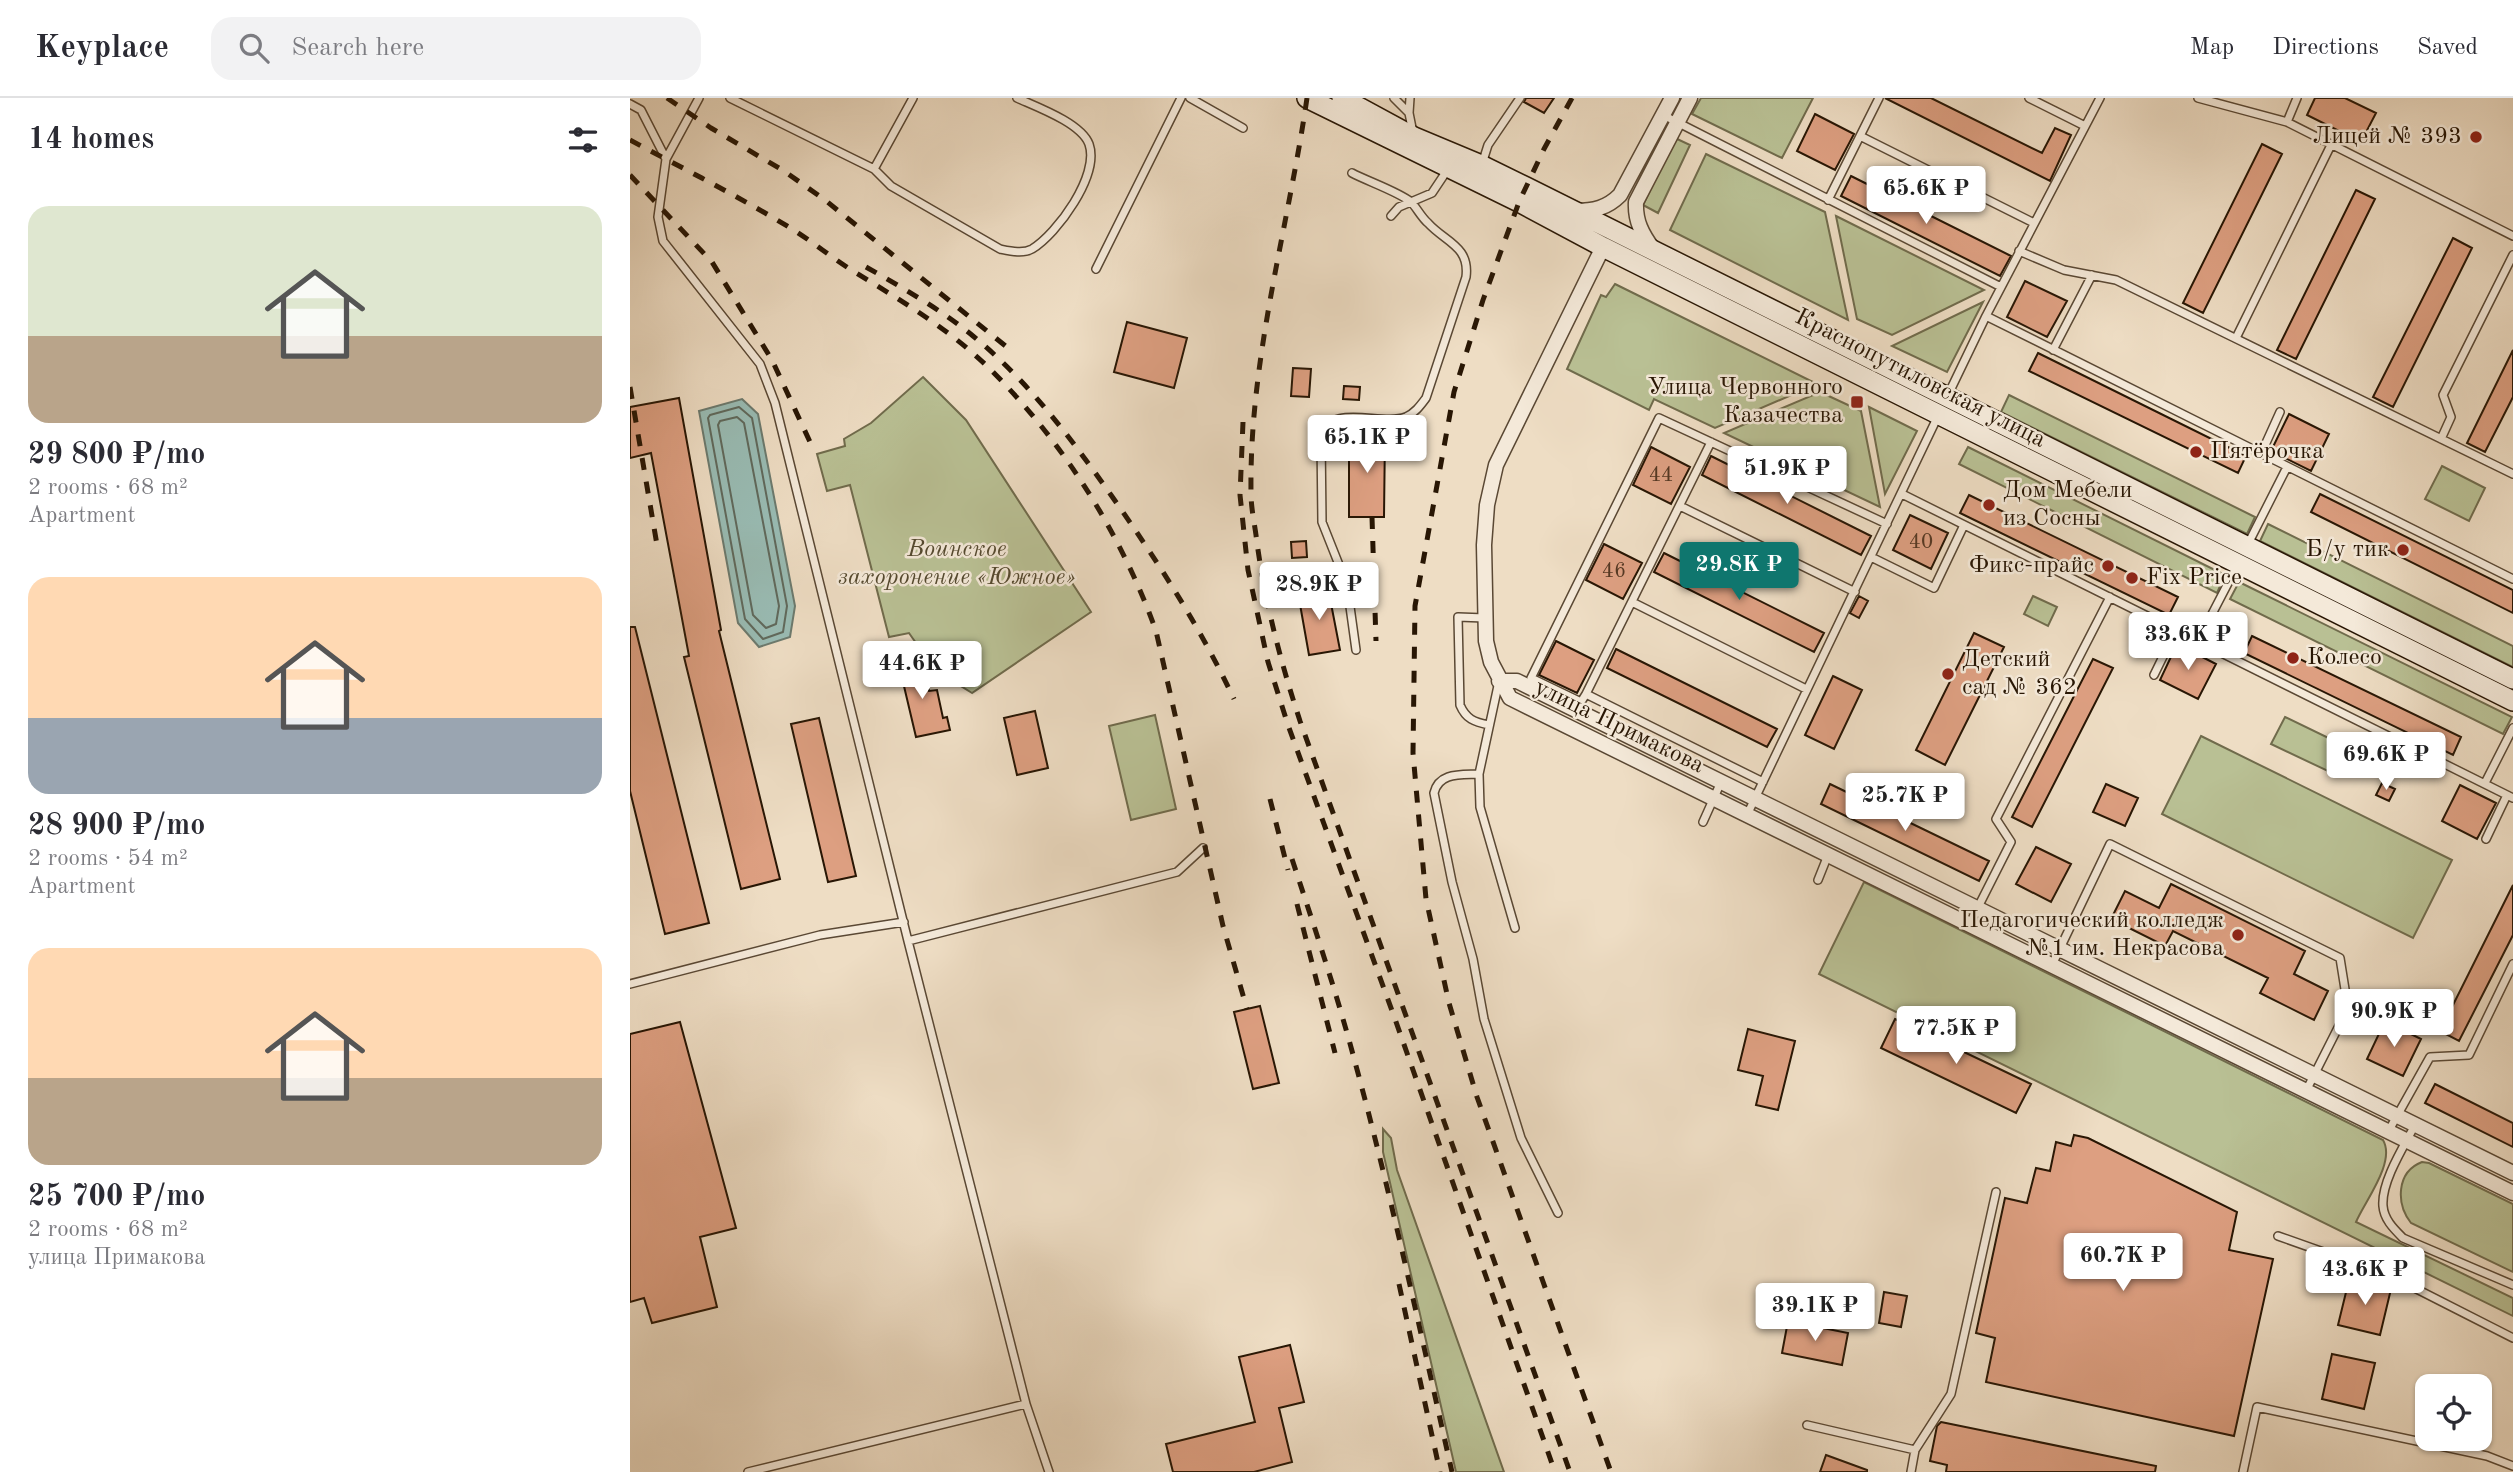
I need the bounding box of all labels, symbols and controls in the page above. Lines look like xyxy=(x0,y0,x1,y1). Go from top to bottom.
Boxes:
search box xyxy=(211,17,701,80)
icon: search xyxy=(235,29,273,67)
text: Keyplace xyxy=(35,32,169,65)
text: Search here xyxy=(291,35,424,61)
text: Map xyxy=(2190,36,2234,60)
text: Directions xyxy=(2272,36,2379,60)
text: Saved xyxy=(2417,36,2478,60)
icon: filters xyxy=(564,121,602,159)
text: 14 homes xyxy=(28,125,154,155)
place label: Лицей № 393 xyxy=(2312,125,2462,149)
marker: Лицей № 393 xyxy=(2468,129,2484,145)
pin: 65.6K ₽ xyxy=(1861,166,1991,226)
text: 65.6K ₽ xyxy=(1883,177,1969,200)
icon: home xyxy=(252,251,378,377)
street label: Краснопутиловская улица xyxy=(1791,305,2049,453)
place label: Улица Червонного Казачества xyxy=(1647,376,1843,428)
marker: Улица Червонного Казачества xyxy=(1849,394,1865,410)
pin: 65.1K ₽ xyxy=(1302,416,1432,475)
text: 65.1K ₽ xyxy=(1324,426,1410,449)
text: 29 800 ₽/mo xyxy=(28,440,205,470)
place label: Пятёрочка xyxy=(2210,440,2324,464)
marker: Пятёрочка xyxy=(2188,444,2204,460)
pin: 51.9K ₽ xyxy=(1722,446,1852,506)
text: 51.9K ₽ xyxy=(1744,457,1830,480)
house number: 44 xyxy=(1649,465,1673,486)
text: 2 rooms · 68 m² xyxy=(28,476,188,499)
place label: Дом Мебели из Сосны xyxy=(2003,479,2132,531)
marker: Дом Мебели из Сосны xyxy=(1981,497,1997,513)
text: Apartment xyxy=(28,504,136,527)
house number: 40 xyxy=(1909,532,1933,553)
park label: Воинское захоронение «Южное» xyxy=(838,538,1076,590)
place label: Б/у тик xyxy=(2305,538,2389,562)
pin: 29.8K ₽ xyxy=(1674,542,1804,602)
marker: Б/у тик xyxy=(2395,542,2411,558)
text: 29.8K ₽ xyxy=(1696,553,1782,576)
place label: Фикс-прайс xyxy=(1969,554,2094,578)
marker: Фикс-прайс xyxy=(2100,558,2116,574)
house number: 46 xyxy=(1602,561,1626,582)
pin: 28.9K ₽ xyxy=(1254,562,1384,622)
place label: Fix Price xyxy=(2146,566,2242,590)
marker: Fix Price xyxy=(2124,570,2140,586)
text: 28.9K ₽ xyxy=(1276,573,1362,596)
pin: 33.6K ₽ xyxy=(2123,612,2253,672)
icon: home xyxy=(252,622,378,748)
text: 33.6K ₽ xyxy=(2145,623,2231,646)
pin: 44.6K ₽ xyxy=(857,642,987,701)
place label: Колесо xyxy=(2307,646,2382,670)
place label: Детский сад № 362 xyxy=(1962,648,2077,700)
marker: Колесо xyxy=(2285,650,2301,666)
text: 44.6K ₽ xyxy=(879,652,965,675)
marker: Детский сад № 362 xyxy=(1940,666,1956,682)
street label: улица Примакова xyxy=(1530,676,1708,778)
pin: 69.6K ₽ xyxy=(2321,732,2451,792)
text: 69.6K ₽ xyxy=(2343,743,2429,766)
pin: 25.7K ₽ xyxy=(1840,774,1970,833)
text: 25.7K ₽ xyxy=(1862,784,1948,807)
text: 28 900 ₽/mo xyxy=(28,811,205,841)
text: 2 rooms · 54 m² xyxy=(28,847,188,870)
text: Apartment xyxy=(28,875,136,898)
place label: Педагогический колледж №1 им. Некрасова xyxy=(1960,909,2224,961)
marker: Педагогический колледж №1 им. Некрасова xyxy=(2230,927,2246,943)
pin: 90.9K ₽ xyxy=(2329,990,2459,1049)
icon: home xyxy=(252,993,378,1119)
text: 90.9K ₽ xyxy=(2351,1000,2437,1023)
pin: 77.5K ₽ xyxy=(1891,1006,2021,1066)
text: 77.5K ₽ xyxy=(1913,1017,1999,1040)
text: 25 700 ₽/mo xyxy=(28,1182,205,1212)
text: 2 rooms · 68 m² xyxy=(28,1218,188,1241)
pin: 60.7K ₽ xyxy=(2058,1234,2188,1293)
text: 60.7K ₽ xyxy=(2080,1244,2166,1267)
text: улица Примакова xyxy=(28,1246,206,1269)
pin: 43.6K ₽ xyxy=(2300,1248,2430,1307)
text: 43.6K ₽ xyxy=(2322,1258,2408,1281)
pin: 39.1K ₽ xyxy=(1750,1284,1880,1343)
text: 39.1K ₽ xyxy=(1772,1294,1858,1317)
map controls xyxy=(2415,1374,2492,1451)
button: locate xyxy=(2415,1374,2492,1451)

